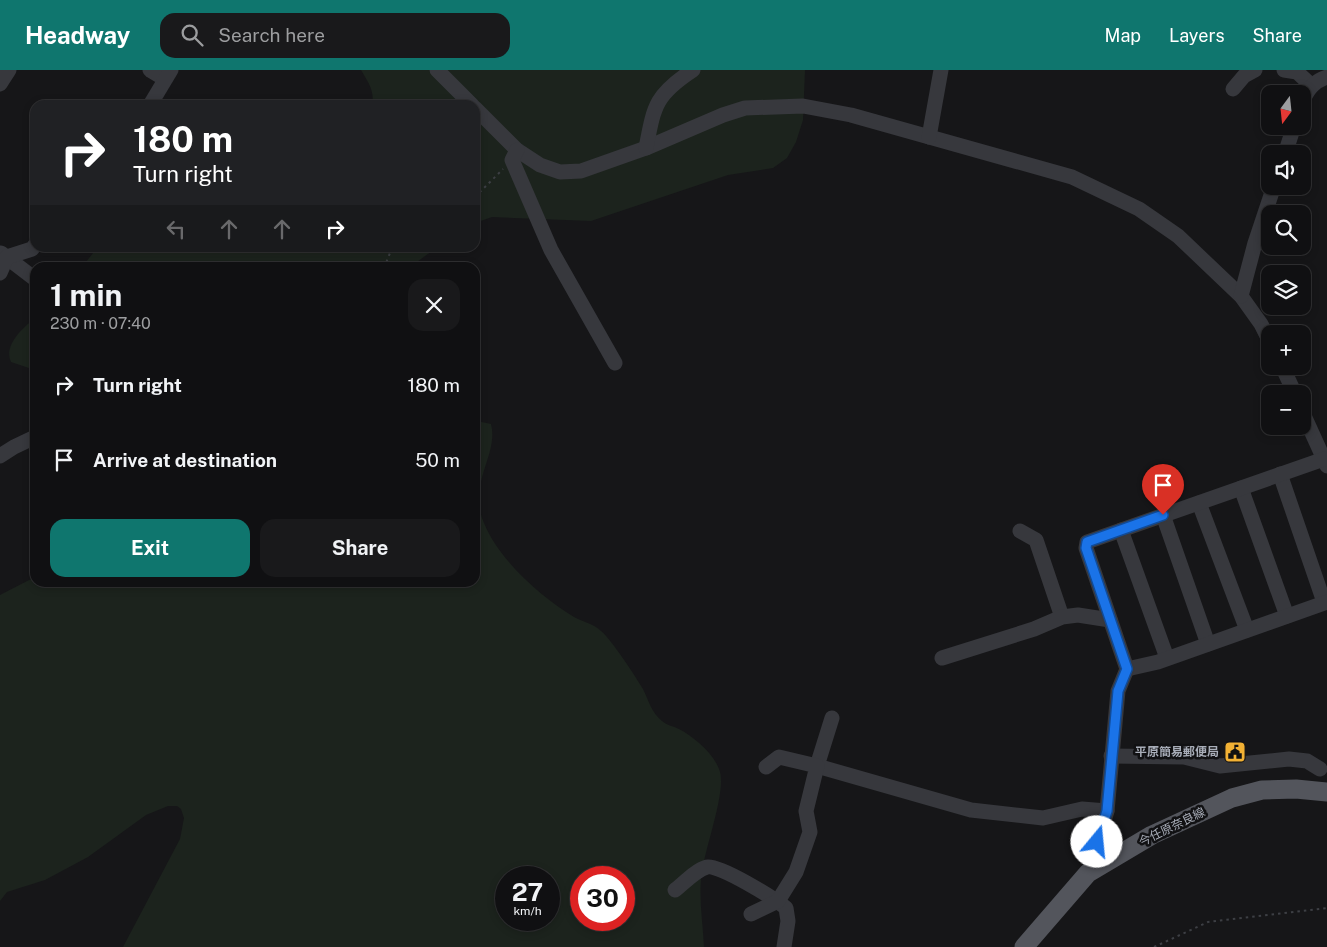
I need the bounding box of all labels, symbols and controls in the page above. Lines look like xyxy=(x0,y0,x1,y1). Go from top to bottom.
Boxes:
search box xyxy=(160,13,510,58)
text: Headway xyxy=(25,21,130,49)
icon: search xyxy=(178,21,206,49)
text: Search here xyxy=(218,24,325,46)
text: Map xyxy=(1105,25,1141,46)
text: Layers xyxy=(1169,25,1225,46)
text: Share xyxy=(1253,25,1302,46)
north arrow xyxy=(1261,85,1311,135)
map controls xyxy=(1261,85,1311,435)
text: 180 m xyxy=(133,119,233,160)
icon: right xyxy=(50,120,115,185)
button: sound xyxy=(1261,145,1311,195)
text: Turn right xyxy=(133,161,233,187)
button: search xyxy=(1261,205,1311,255)
icon: left xyxy=(162,215,190,243)
icon: ahead xyxy=(215,215,243,243)
icon: ahead xyxy=(268,215,296,243)
icon: right xyxy=(321,215,349,243)
button: layers xyxy=(1261,265,1311,315)
text: 1 min xyxy=(50,277,122,313)
button: close xyxy=(408,279,460,331)
text: 230 m · 07:40 xyxy=(50,314,151,333)
button: + xyxy=(1261,325,1311,375)
icon: right xyxy=(50,371,78,399)
text: Turn right xyxy=(93,374,182,396)
text: 180 m xyxy=(407,374,460,396)
button: − xyxy=(1261,385,1311,435)
icon: arrive xyxy=(50,446,78,474)
text: Arrive at destination xyxy=(93,449,277,471)
text: 50 m xyxy=(415,449,460,471)
pin xyxy=(1142,464,1184,515)
icon: arrive xyxy=(1149,471,1177,499)
button: Exit xyxy=(50,519,250,577)
button: Share xyxy=(260,519,460,577)
public building icon: 平原簡易郵便局 xyxy=(1223,740,1247,764)
place label: 平原簡易郵便局 xyxy=(1135,745,1219,759)
street label: 今任原奈良線 xyxy=(1137,805,1207,849)
position arrow xyxy=(1070,815,1122,867)
speed limit sign: 30 xyxy=(570,866,635,931)
text: 27 xyxy=(512,877,543,907)
text: km/h xyxy=(513,904,542,918)

